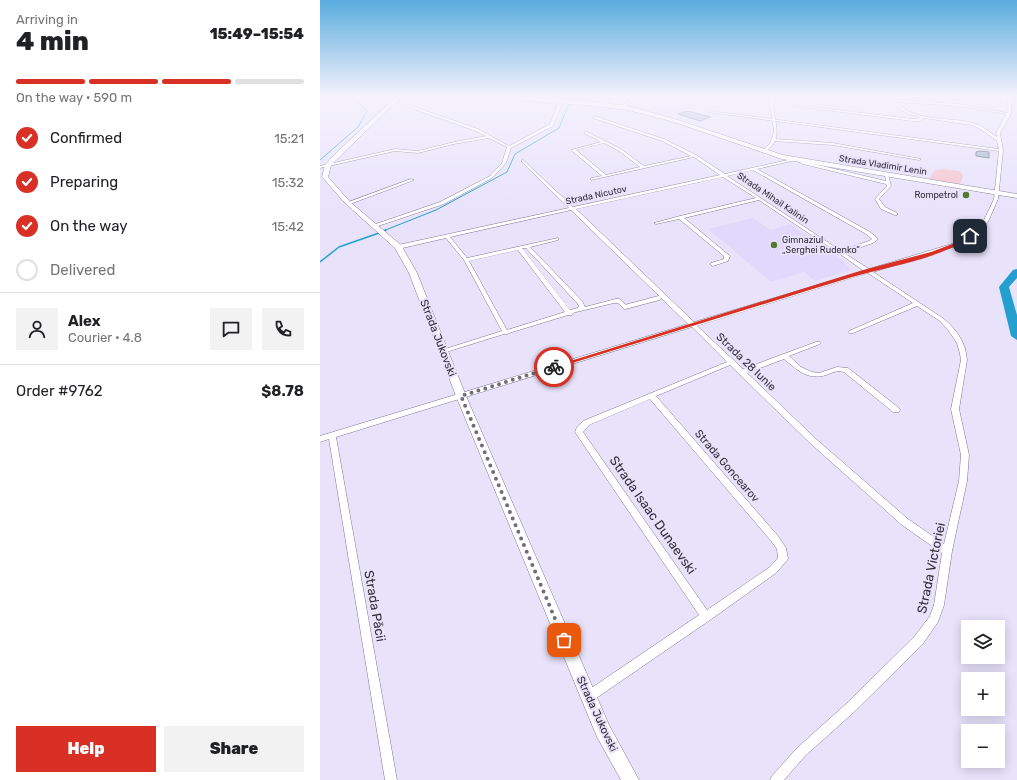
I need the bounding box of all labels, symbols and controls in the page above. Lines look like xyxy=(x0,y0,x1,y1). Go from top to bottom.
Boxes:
text: Arriving in xyxy=(16,12,78,27)
text: 15:49–15:54 xyxy=(210,25,304,43)
text: 4 min xyxy=(16,26,89,57)
text: On the way · 590 m xyxy=(16,90,132,105)
icon: check xyxy=(16,127,38,149)
text: Confirmed xyxy=(50,129,122,147)
text: 15:21 xyxy=(274,131,304,146)
street label: Strada Vladimir Lenin xyxy=(838,153,928,177)
street label: Strada Mihail Kalinin xyxy=(735,170,811,226)
icon: check xyxy=(16,171,38,193)
text: Preparing xyxy=(50,173,118,191)
text: 15:32 xyxy=(272,175,304,190)
street label: Strada Nicutov xyxy=(564,184,628,206)
place label: Rompetrol xyxy=(914,190,958,200)
marker: Rompetrol xyxy=(961,190,971,200)
icon: check xyxy=(16,215,38,237)
text: On the way xyxy=(50,217,128,235)
text: 15:42 xyxy=(272,219,304,234)
pin xyxy=(953,219,987,253)
icon: home xyxy=(959,225,981,247)
place label: Gimnaziul „Serghei Rudenko“ xyxy=(782,235,860,255)
marker: Gimnaziul „Serghei Rudenko“ xyxy=(769,240,779,250)
text: Delivered xyxy=(50,261,115,279)
street label: Strada Jukovski xyxy=(417,298,459,378)
button: person xyxy=(16,308,58,350)
button: chat xyxy=(210,308,252,350)
button: phone xyxy=(262,308,304,350)
text: Alex xyxy=(68,312,101,330)
text: Courier · 4.8 xyxy=(68,330,142,345)
street label: Strada 28 Iunie xyxy=(713,330,779,394)
courier xyxy=(534,347,574,387)
icon: bike xyxy=(543,356,565,378)
text: Order #9762 xyxy=(16,382,103,400)
text: $8.78 xyxy=(261,382,304,400)
street label: Strada Goncearov xyxy=(692,427,762,505)
street label: Strada Isaac Dunaevski xyxy=(607,453,699,577)
street label: Strada Victoriei xyxy=(914,521,948,615)
street label: Strada Păcii xyxy=(361,569,389,643)
map controls xyxy=(961,620,1005,768)
button: layers xyxy=(961,620,1005,664)
pin xyxy=(547,623,581,657)
icon: bag xyxy=(553,629,575,651)
button: + xyxy=(961,672,1005,716)
street label: Strada Jukovski xyxy=(574,674,620,754)
button: − xyxy=(961,724,1005,768)
button: Help xyxy=(16,726,156,772)
button: Share xyxy=(164,726,304,772)

